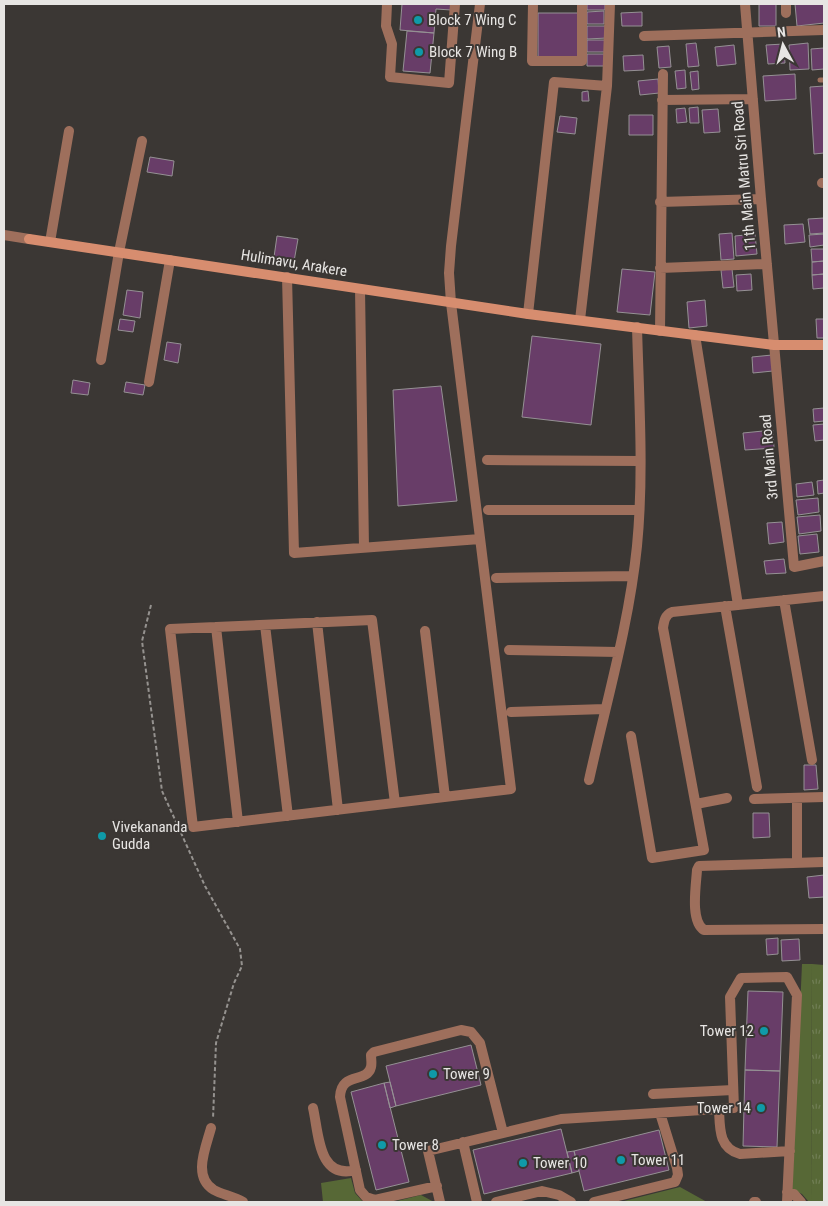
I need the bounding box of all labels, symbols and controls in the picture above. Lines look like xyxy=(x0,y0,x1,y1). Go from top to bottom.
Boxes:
place label: Block 7 Wing C xyxy=(428,11,517,29)
marker: Block 7 Wing C xyxy=(412,14,424,26)
north arrow xyxy=(758,20,808,70)
text: N xyxy=(776,24,787,41)
place label: Block 7 Wing B xyxy=(429,43,517,61)
marker: Block 7 Wing B xyxy=(413,46,425,58)
street label: 11th Main Matru Sri Road xyxy=(728,100,760,252)
street label: Hulimavu, Arakere xyxy=(240,246,348,280)
street label: 3rd Main Road xyxy=(756,414,782,500)
place label: Vivekananda Gudda xyxy=(112,818,188,853)
marker: Vivekananda Gudda xyxy=(96,830,108,842)
place label: Tower 12 xyxy=(700,1022,754,1040)
marker: Tower 12 xyxy=(758,1025,770,1037)
place label: Tower 9 xyxy=(443,1065,490,1083)
marker: Tower 9 xyxy=(427,1068,439,1080)
place label: Tower 14 xyxy=(697,1099,751,1117)
marker: Tower 14 xyxy=(755,1102,767,1114)
place label: Tower 8 xyxy=(392,1136,439,1154)
marker: Tower 8 xyxy=(376,1139,388,1151)
place label: Tower 11 xyxy=(631,1151,685,1169)
place label: Tower 10 xyxy=(533,1154,587,1172)
marker: Tower 11 xyxy=(615,1154,627,1166)
marker: Tower 10 xyxy=(517,1157,529,1169)

